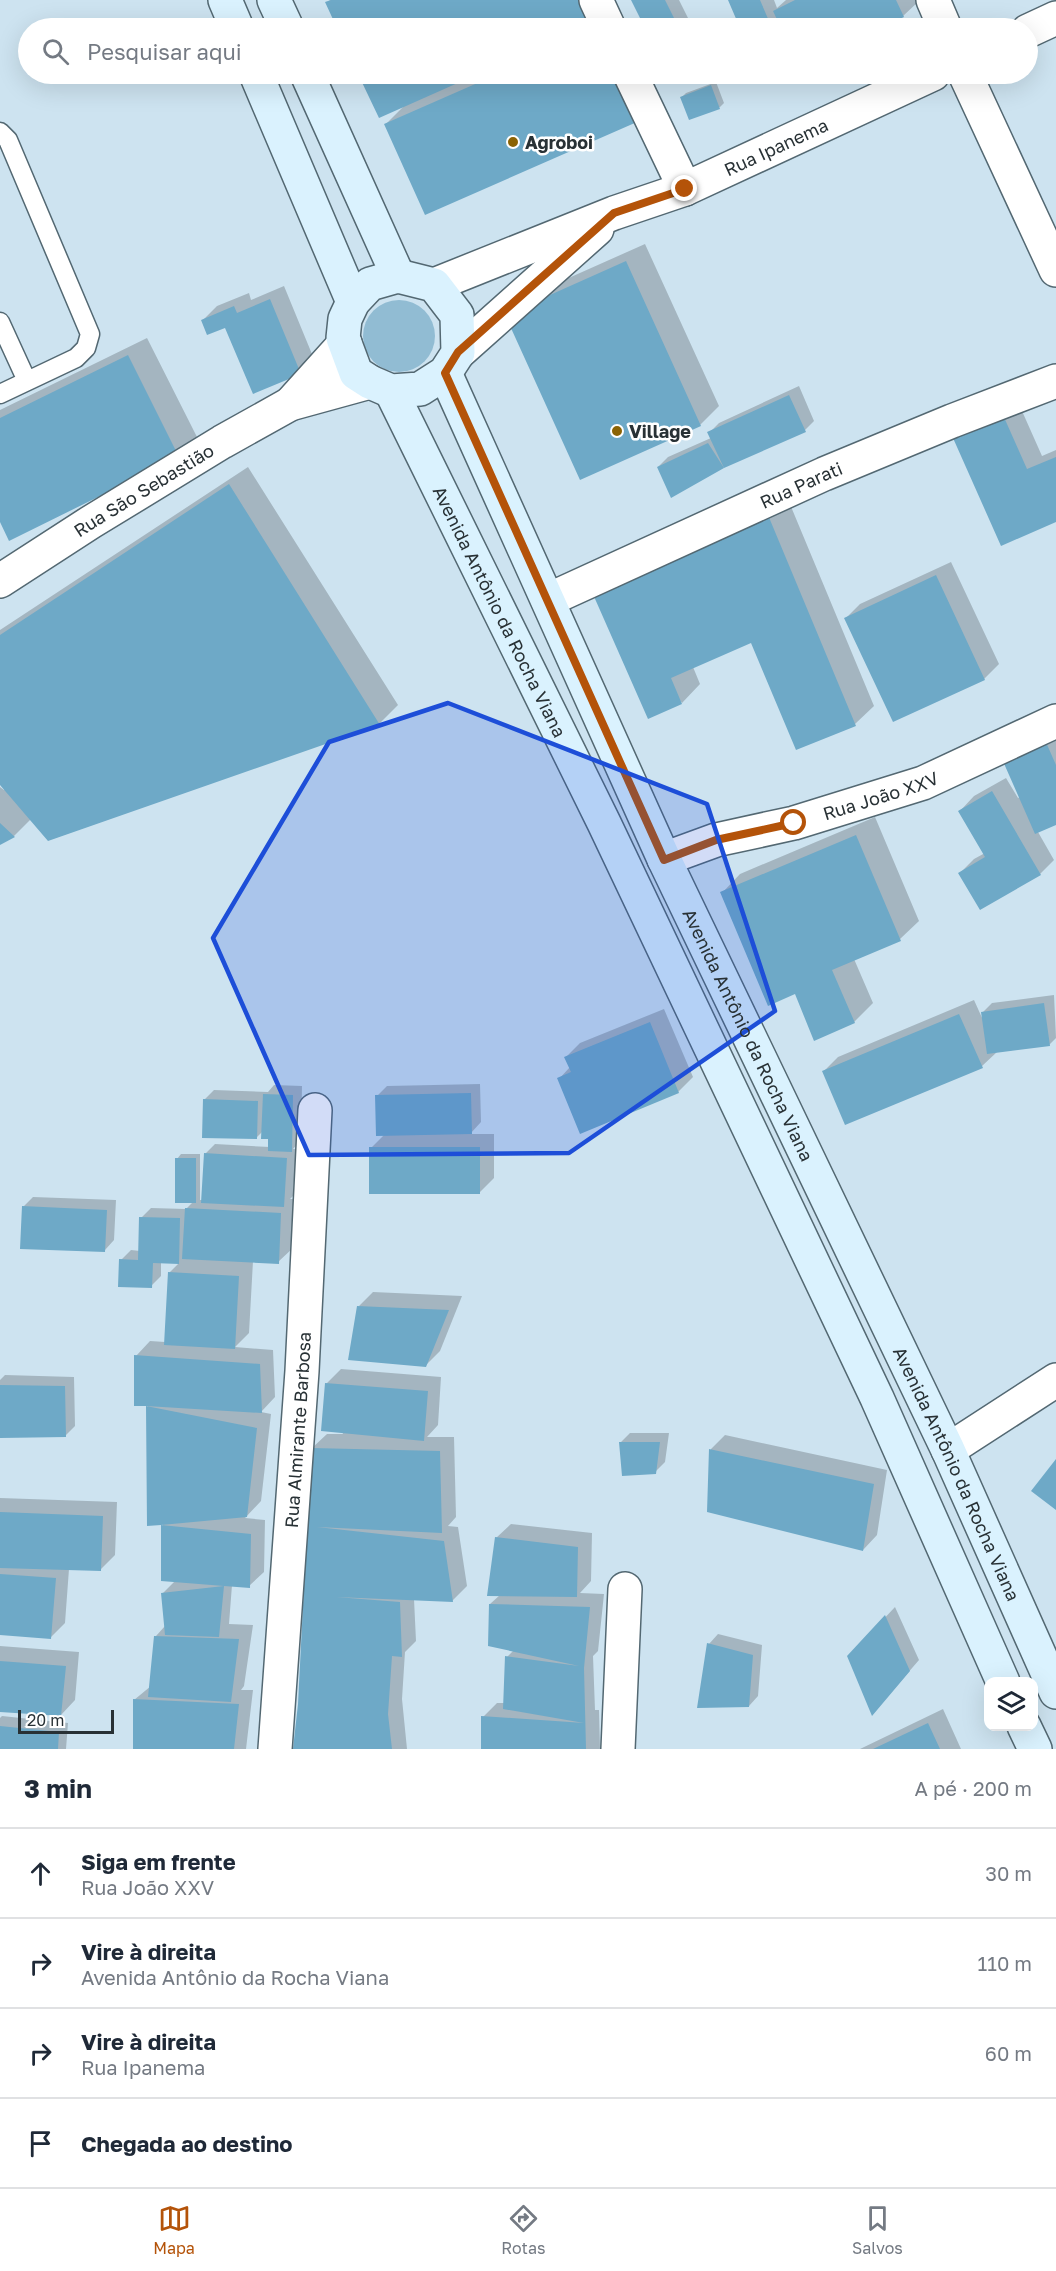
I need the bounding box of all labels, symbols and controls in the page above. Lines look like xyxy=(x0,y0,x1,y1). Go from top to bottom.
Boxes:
search box xyxy=(18,18,1038,84)
icon: search xyxy=(39,35,72,68)
text: Pesquisar aqui xyxy=(87,38,242,65)
street label: Rua Ipanema xyxy=(720,113,831,180)
place label: Agroboi xyxy=(525,131,593,153)
marker: Agroboi xyxy=(506,135,520,149)
route end xyxy=(671,175,697,201)
place label: Village xyxy=(629,420,691,442)
marker: Village xyxy=(610,424,624,438)
street label: Rua São Sebastião xyxy=(69,439,218,541)
street label: Rua Parati xyxy=(756,457,845,513)
street label: Avenida Antônio da Rocha Viana xyxy=(429,482,571,741)
street label: Rua João XXV xyxy=(820,766,942,824)
route start xyxy=(780,809,806,835)
street label: Avenida Antônio da Rocha Viana xyxy=(678,905,818,1165)
street label: Rua Almirante Barbosa xyxy=(280,1331,315,1529)
street label: Avenida Antônio da Rocha Viana xyxy=(889,1343,1025,1604)
map controls xyxy=(984,1677,1038,1731)
button: layers xyxy=(984,1677,1038,1731)
scale bar xyxy=(18,1707,114,1734)
text: 20 m xyxy=(27,1710,64,1730)
text: 3 min xyxy=(24,1773,92,1804)
text: A pé · 200 m xyxy=(915,1776,1032,1800)
text: Siga em frente xyxy=(81,1848,236,1875)
icon: ahead xyxy=(24,1857,57,1890)
text: 30 m xyxy=(985,1861,1032,1885)
text: Rua João XXV xyxy=(81,1875,214,1899)
text: Vire à direita xyxy=(81,1938,216,1965)
icon: right xyxy=(24,1947,57,1980)
text: 110 m xyxy=(978,1951,1032,1975)
text: Avenida Antônio da Rocha Viana xyxy=(81,1965,389,1989)
text: Vire à direita xyxy=(81,2028,216,2055)
icon: right xyxy=(24,2037,57,2070)
text: 60 m xyxy=(985,2041,1032,2065)
text: Rua Ipanema xyxy=(81,2055,205,2079)
icon: arrive xyxy=(24,2127,57,2160)
text: Chegada ao destino xyxy=(81,2130,293,2157)
tab: Mapa xyxy=(153,2202,195,2258)
tab: Rotas xyxy=(501,2202,546,2258)
tab: Salvos xyxy=(852,2202,903,2258)

